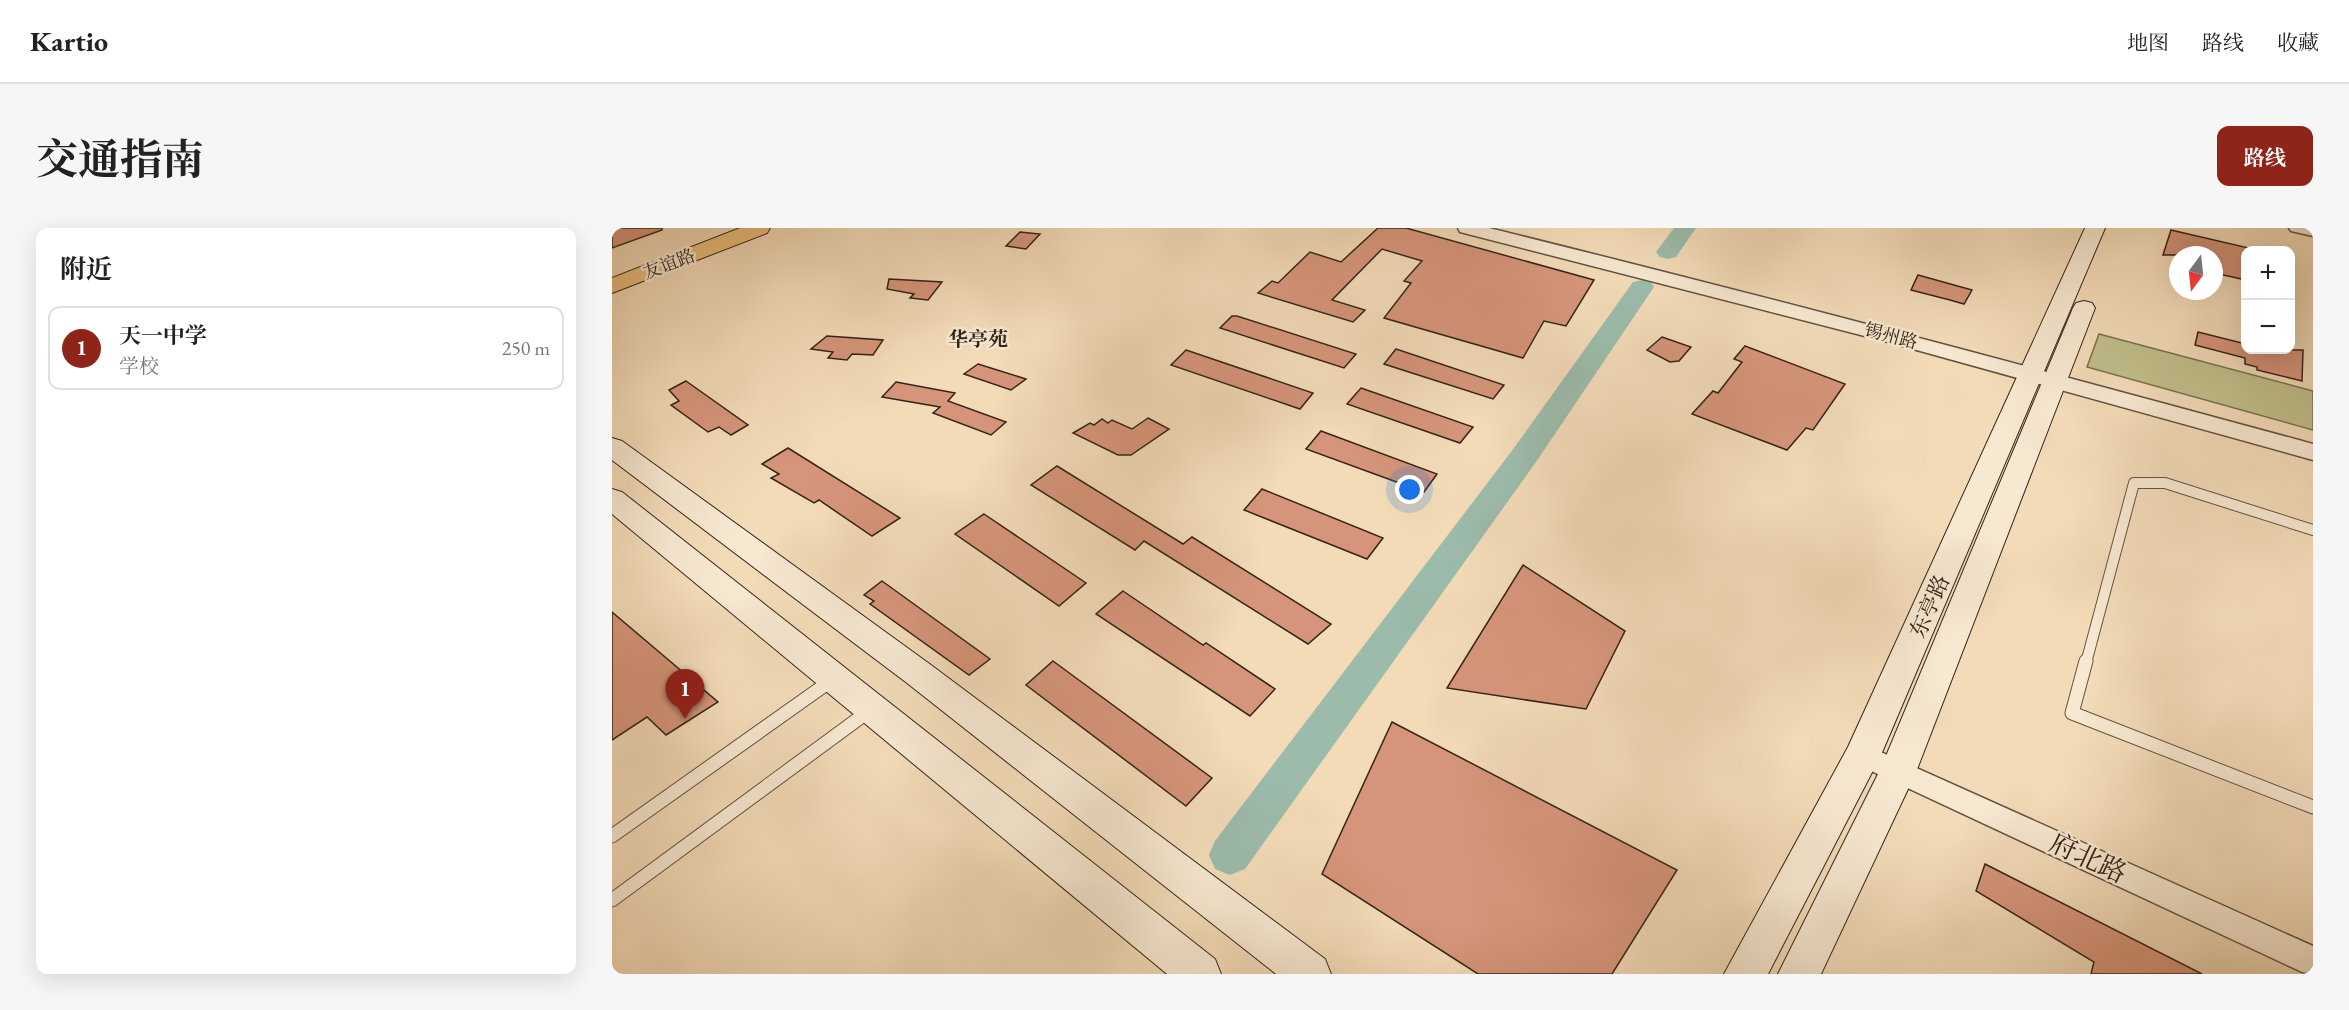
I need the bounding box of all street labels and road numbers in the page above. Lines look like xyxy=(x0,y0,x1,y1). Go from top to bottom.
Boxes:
street label: 友谊路 xyxy=(639,243,698,284)
street label: 锡州路 xyxy=(1862,317,1920,354)
street label: 东亭路 xyxy=(1903,570,1956,642)
street label: 府北路 xyxy=(2044,825,2132,891)

